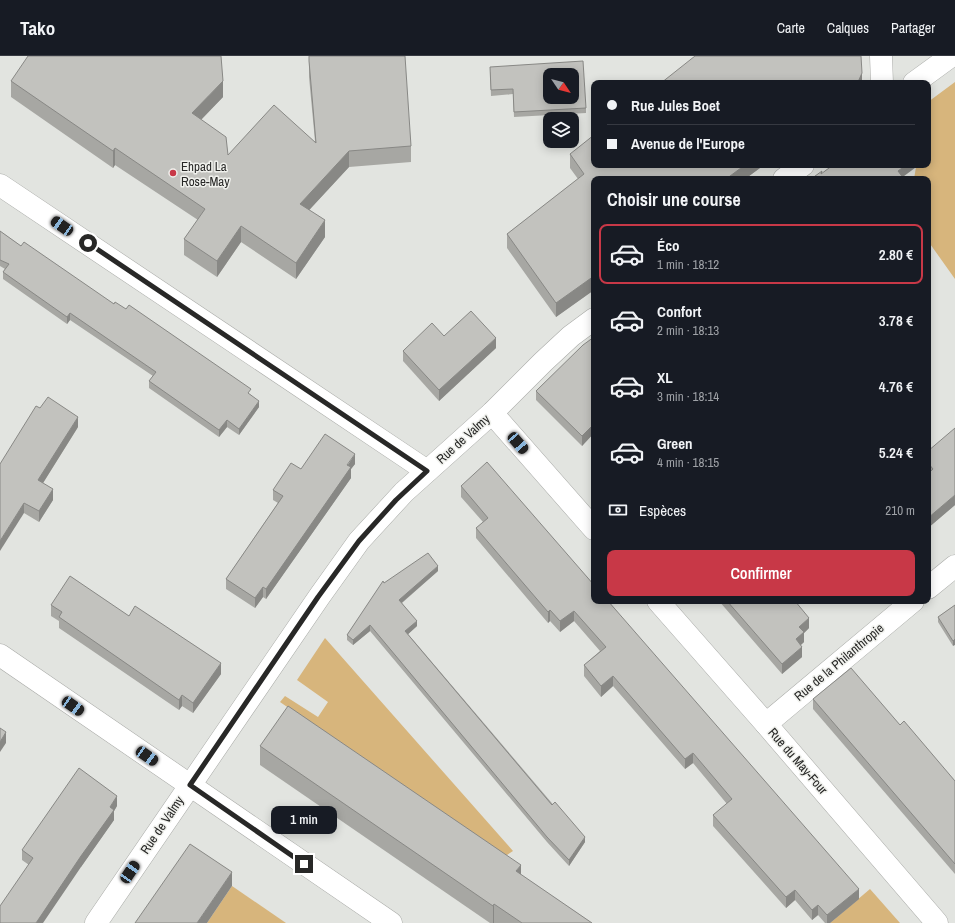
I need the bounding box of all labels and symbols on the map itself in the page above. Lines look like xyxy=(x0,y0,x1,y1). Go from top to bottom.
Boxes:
north arrow xyxy=(543,68,579,104)
place label: Ehpad La Rose-May xyxy=(181,158,230,190)
marker: Ehpad La Rose-May xyxy=(168,168,178,178)
car xyxy=(49,214,75,238)
route start xyxy=(79,234,97,252)
street label: Rue de Valmy xyxy=(433,410,494,467)
car xyxy=(506,430,530,456)
street label: Rue de la Philanthropie xyxy=(791,619,887,705)
car xyxy=(60,694,86,718)
street label: Rue du May-Four xyxy=(765,724,832,798)
car xyxy=(134,744,160,768)
street label: Rue de Valmy xyxy=(136,792,188,857)
callout: 1 min xyxy=(271,806,337,834)
route end xyxy=(295,855,313,873)
car xyxy=(118,859,142,885)

